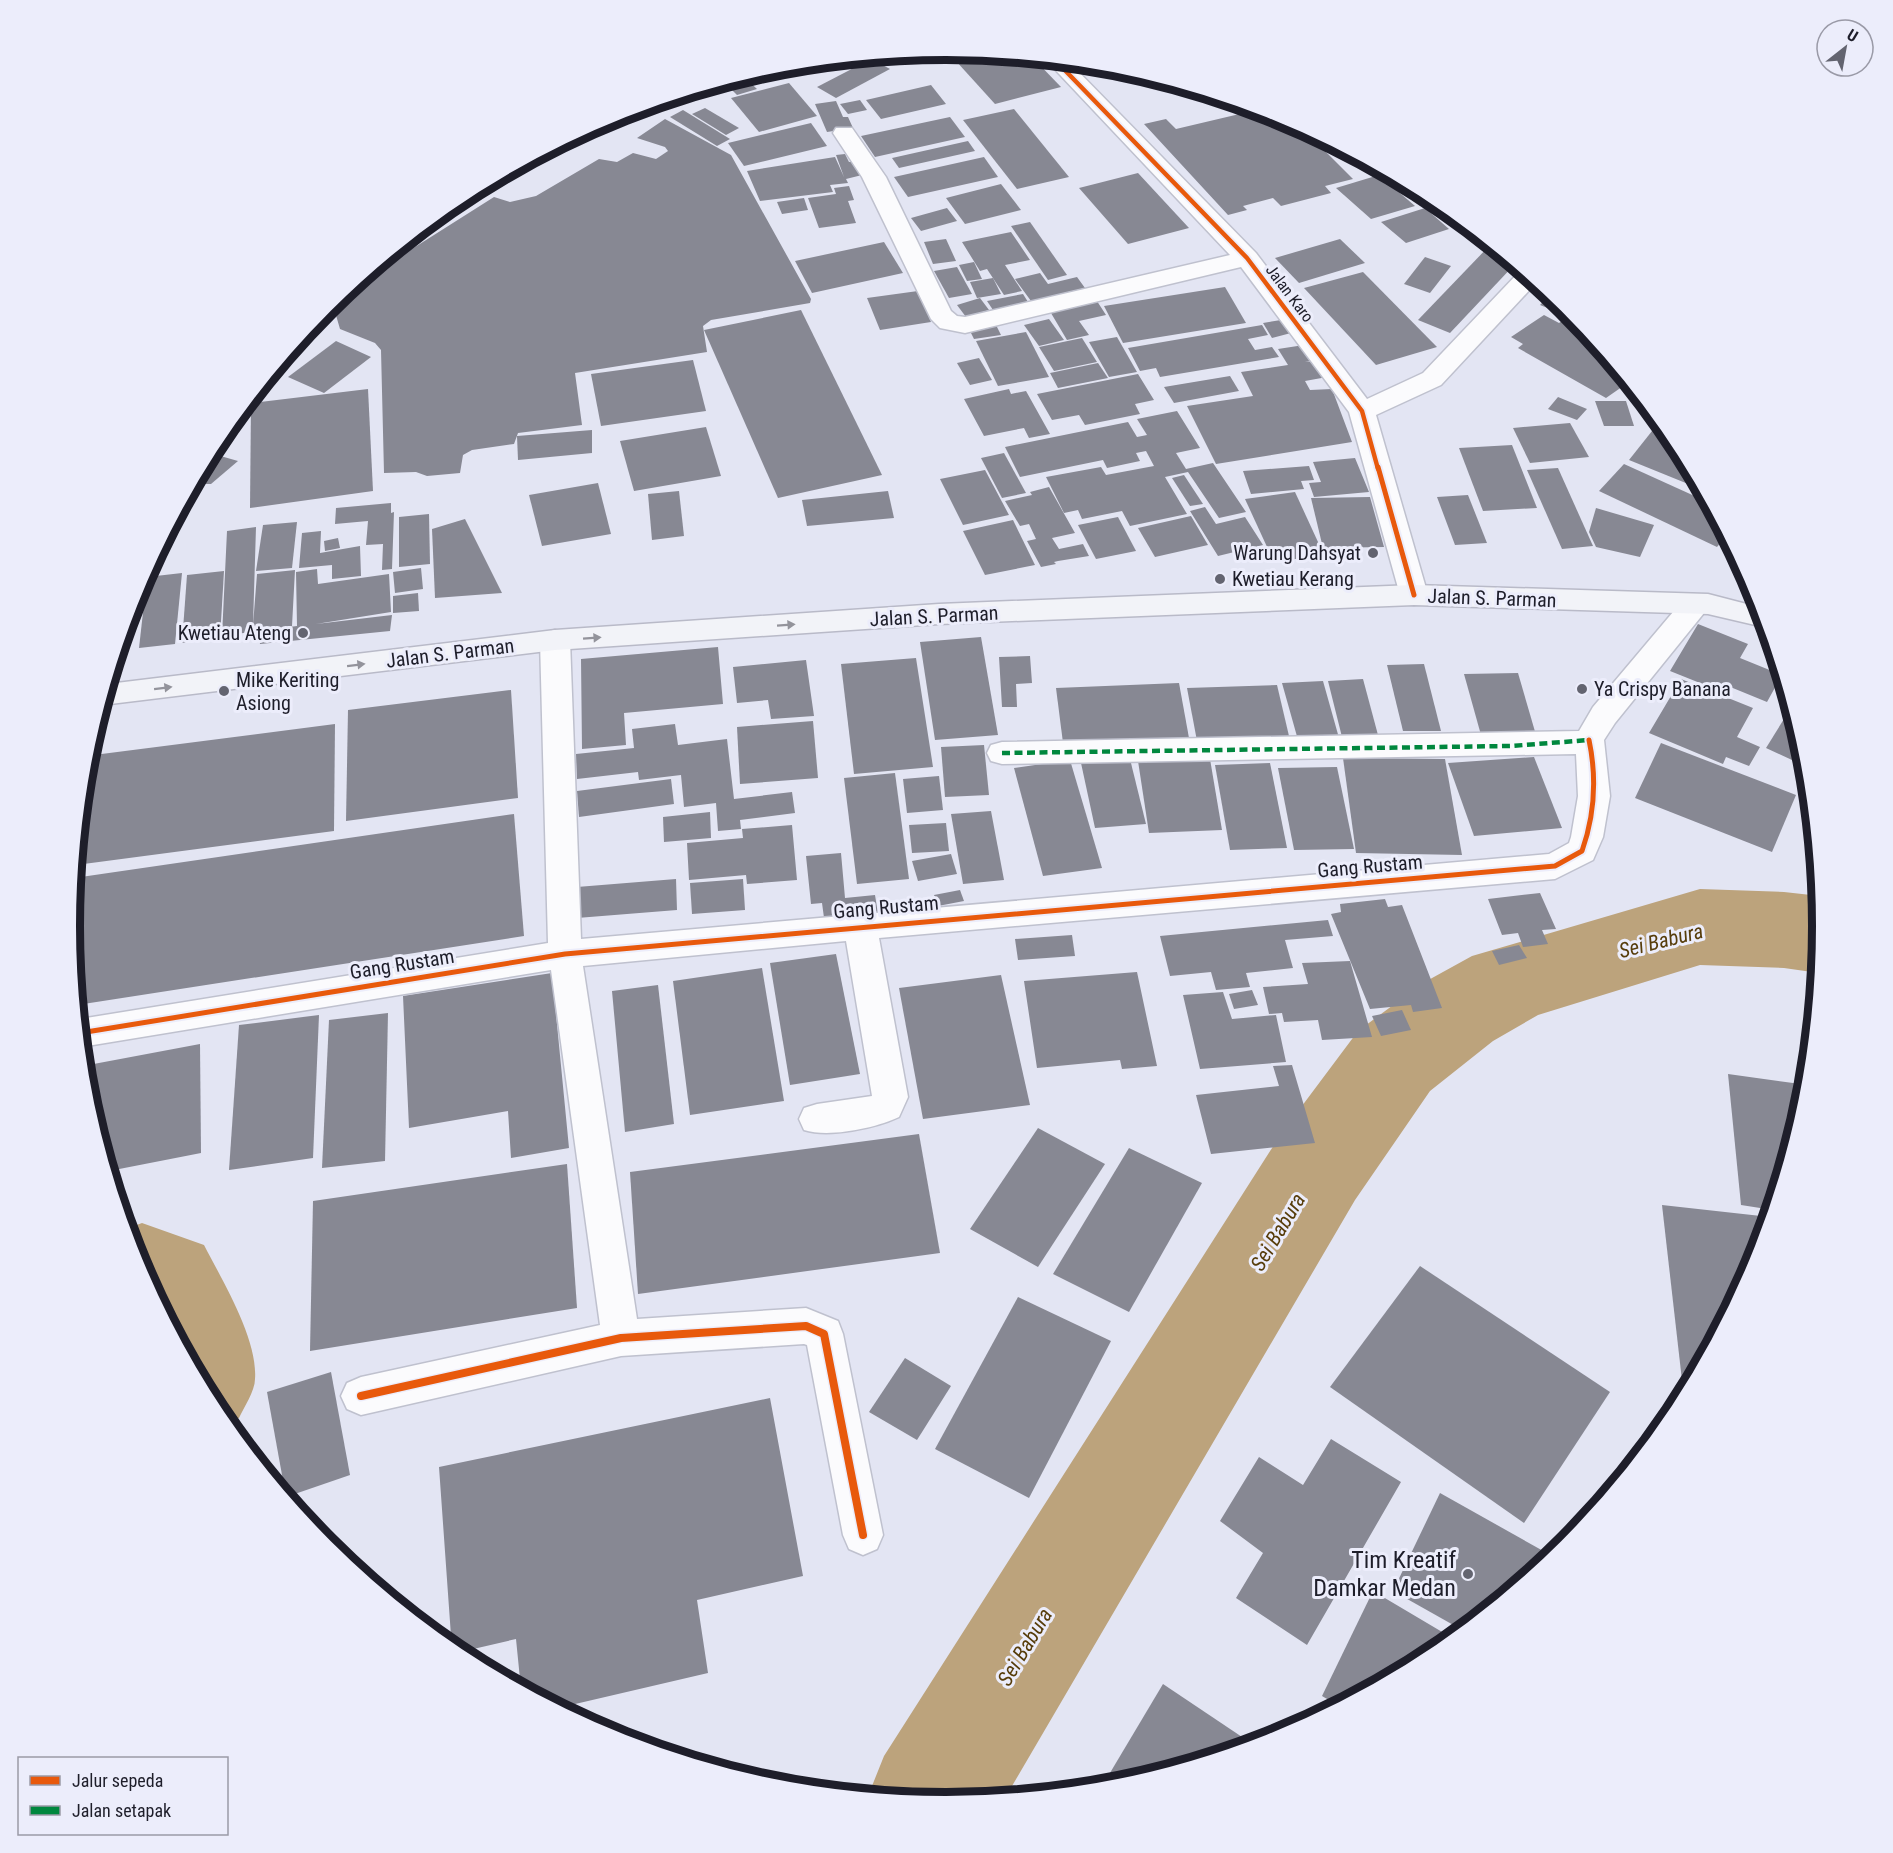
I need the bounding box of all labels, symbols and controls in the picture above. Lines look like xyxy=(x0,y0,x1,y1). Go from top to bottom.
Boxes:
north arrow xyxy=(1815,18,1875,78)
text: U xyxy=(1844,25,1861,46)
street label: Jalan Karo xyxy=(1262,261,1317,326)
place label: Warung Dahsyat xyxy=(1233,541,1361,565)
marker: Warung Dahsyat xyxy=(1366,546,1380,560)
place label: Kwetiau Kerang xyxy=(1232,567,1354,591)
marker: Kwetiau Kerang xyxy=(1213,572,1227,586)
street label: Jalan S. Parman xyxy=(1427,584,1557,612)
street label: Jalan S. Parman xyxy=(869,601,999,631)
one-way arrow xyxy=(777,620,796,629)
place label: Kwetiau Ateng xyxy=(178,621,291,645)
marker: Kwetiau Ateng xyxy=(296,626,310,640)
street label: Jalan S. Parman xyxy=(385,633,515,673)
one-way arrow xyxy=(582,633,601,643)
one-way arrow xyxy=(347,660,366,669)
place label: Mike Keriting Asiong xyxy=(236,668,339,715)
place label: Ya Crispy Banana xyxy=(1594,677,1731,701)
marker: Ya Crispy Banana xyxy=(1575,682,1589,696)
one-way arrow xyxy=(153,683,172,693)
marker: Mike Keriting Asiong xyxy=(217,684,231,698)
street label: Gang Rustam xyxy=(1316,849,1424,883)
street label: Gang Rustam xyxy=(832,890,940,924)
water label: Sei Babura xyxy=(1616,919,1706,963)
street label: Gang Rustam xyxy=(348,944,456,984)
water label: Sei Babura xyxy=(1246,1189,1310,1275)
place label: Tim Kreatif Damkar Medan xyxy=(1313,1546,1456,1602)
marker: Tim Kreatif Damkar Medan xyxy=(1461,1567,1475,1581)
water label: Sei Babura xyxy=(993,1604,1057,1690)
legend xyxy=(18,1757,228,1835)
text: Jalur sepeda xyxy=(72,1770,163,1791)
text: Jalan setapak xyxy=(72,1800,171,1821)

